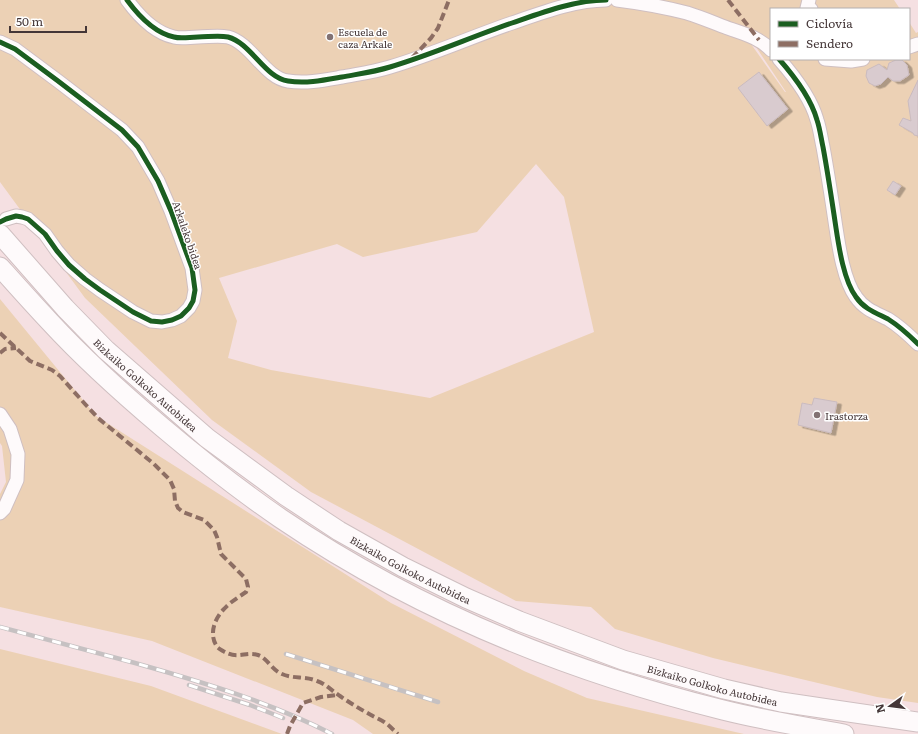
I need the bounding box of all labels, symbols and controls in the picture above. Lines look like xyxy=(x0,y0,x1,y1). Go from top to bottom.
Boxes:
scale bar xyxy=(10,8,86,34)
legend xyxy=(770,8,910,60)
text: 50 m xyxy=(16,12,43,30)
text: Ciclovía xyxy=(806,14,853,32)
place label: Escuela de caza Arkale xyxy=(338,24,392,51)
marker: Escuela de caza Arkale xyxy=(325,32,335,42)
text: Sendero xyxy=(806,34,853,52)
street label: Arkaleko bidea xyxy=(169,199,207,272)
street label: Bizkaiko Golkoko Autobidea xyxy=(91,334,202,435)
place label: Irastorza xyxy=(825,408,869,423)
marker: Irastorza xyxy=(812,410,822,420)
street label: Bizkaiko Golkoko Autobidea xyxy=(348,531,474,607)
street label: Bizkaiko Golkoko Autobidea xyxy=(646,660,780,709)
north arrow xyxy=(870,686,910,726)
text: N xyxy=(870,702,888,715)

